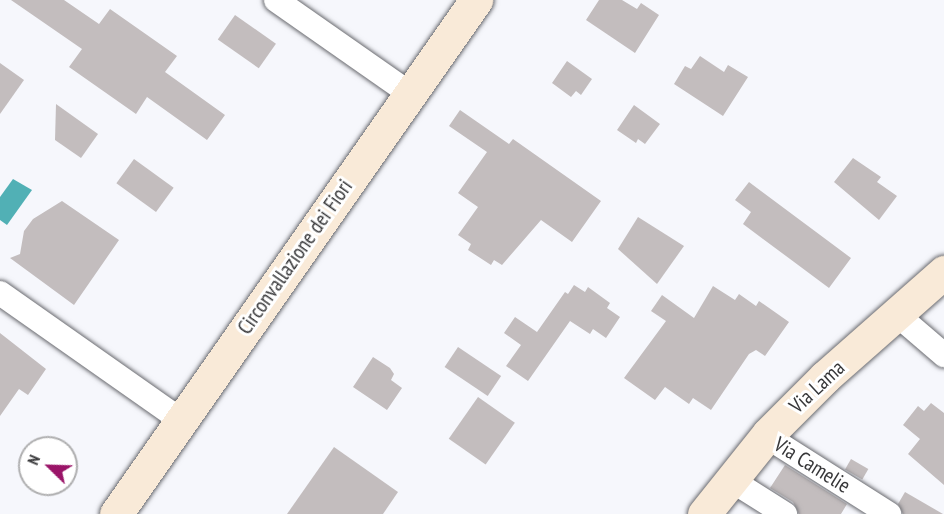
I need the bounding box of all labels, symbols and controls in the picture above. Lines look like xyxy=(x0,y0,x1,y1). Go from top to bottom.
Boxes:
street label: Circonvallazione dei Fiori xyxy=(232,175,358,339)
street label: Via Lama xyxy=(784,355,850,419)
street label: Via Camelie xyxy=(769,432,855,498)
north arrow xyxy=(18,436,78,496)
text: N xyxy=(22,452,44,468)

